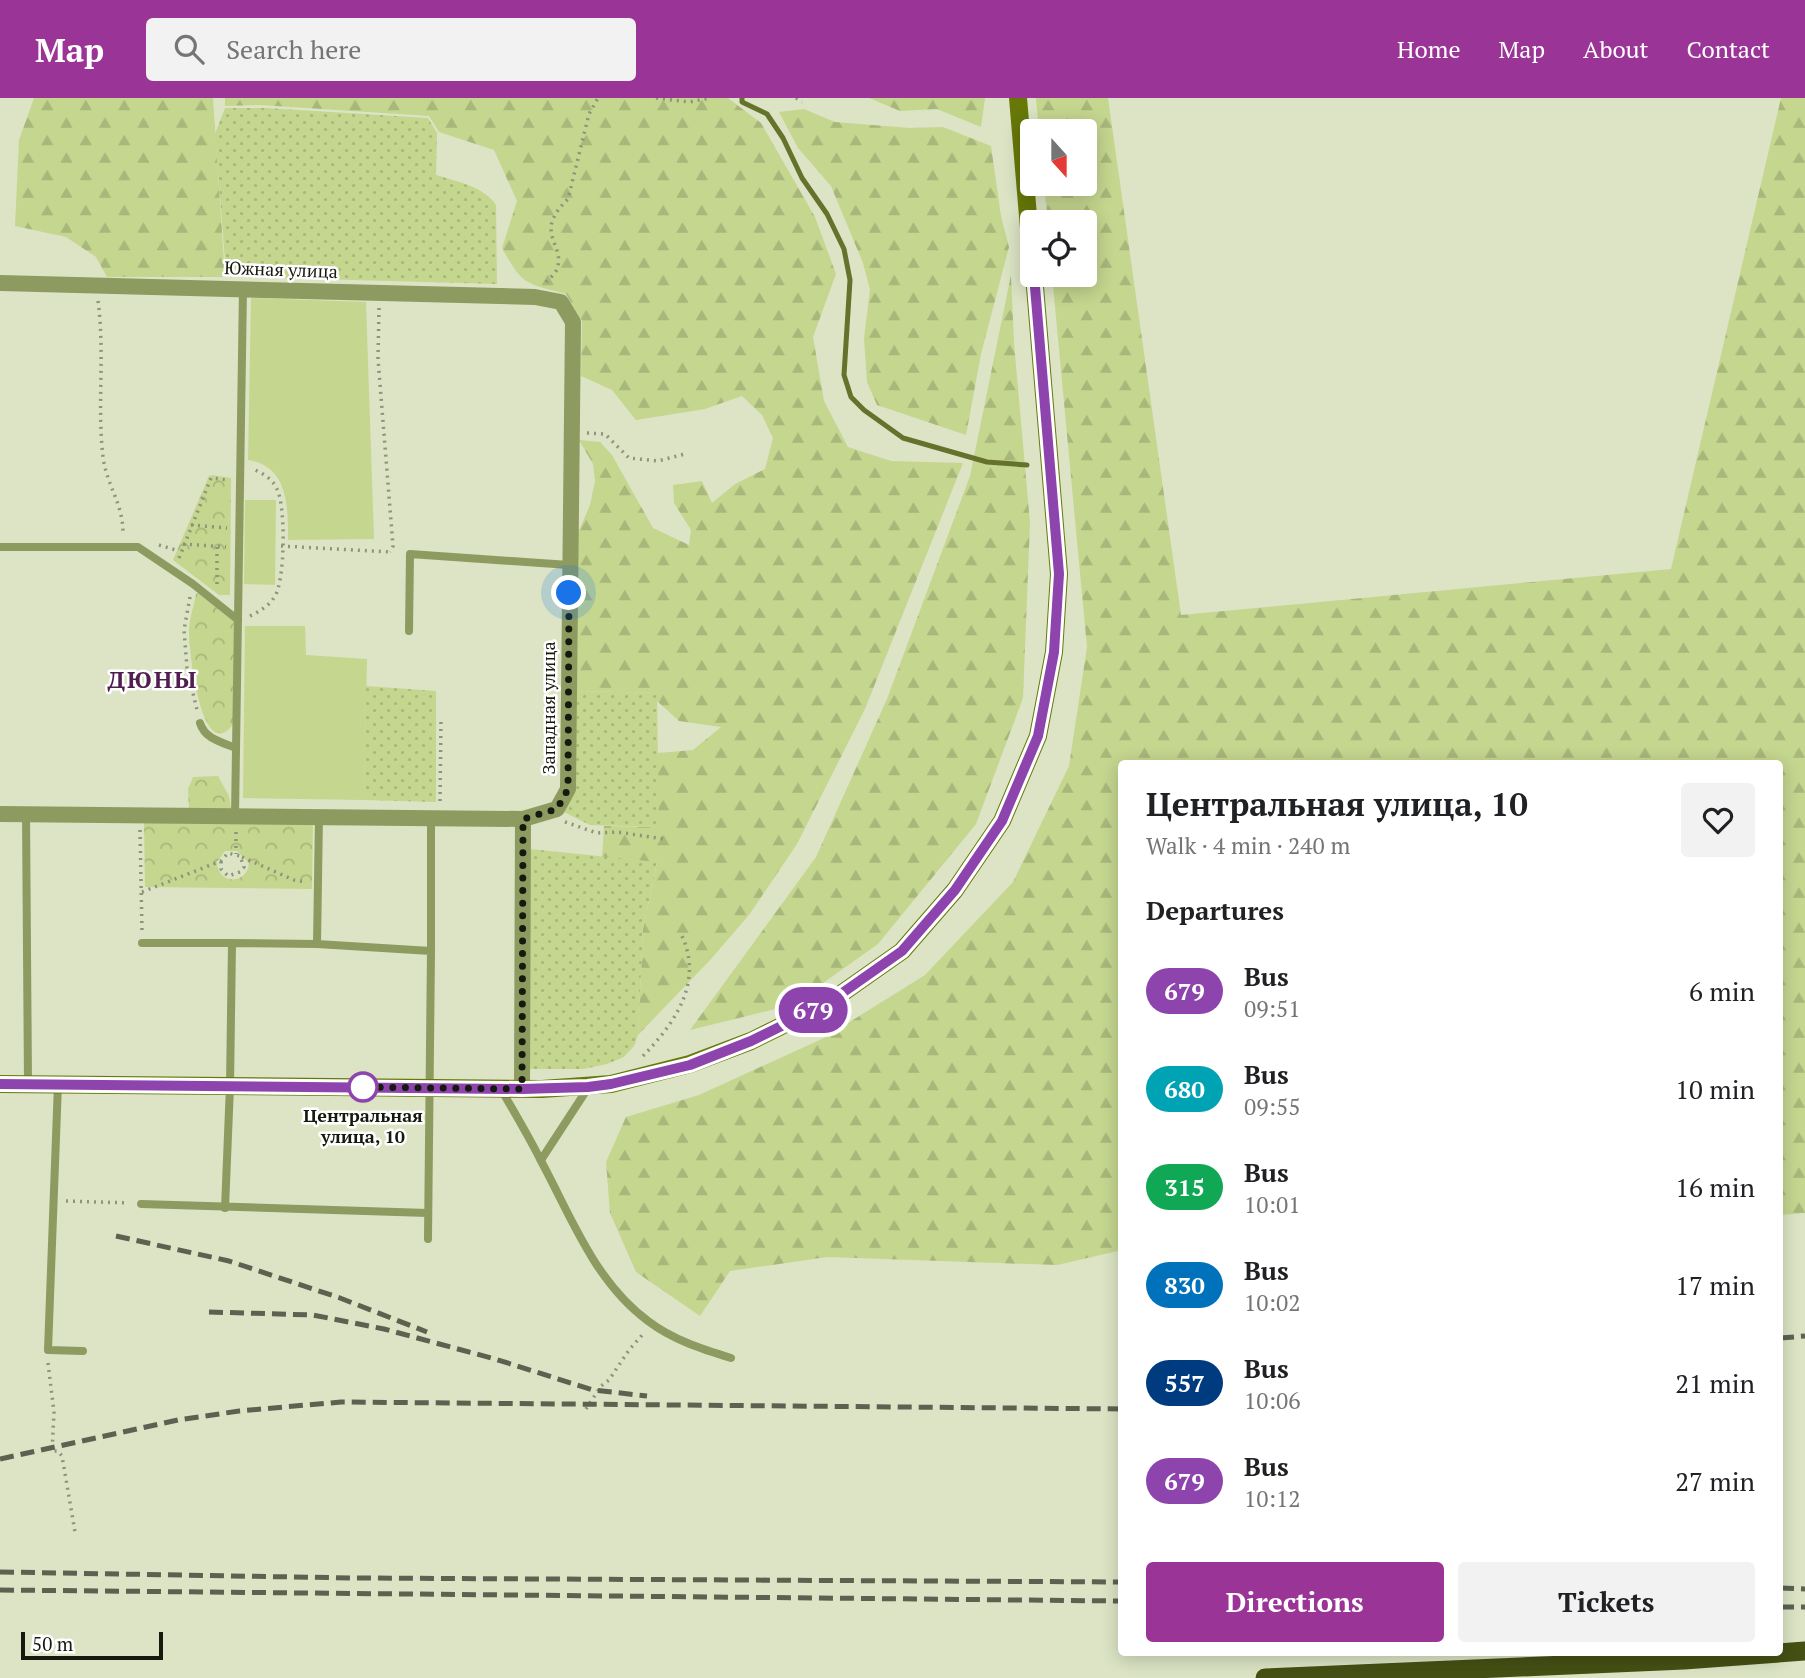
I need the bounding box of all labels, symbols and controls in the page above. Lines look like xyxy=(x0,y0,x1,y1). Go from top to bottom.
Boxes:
search box xyxy=(146,18,636,81)
text: Map xyxy=(35,28,104,71)
icon: search xyxy=(170,30,208,68)
text: Search here xyxy=(226,32,361,66)
text: Home xyxy=(1397,33,1461,65)
text: Map xyxy=(1499,33,1545,65)
text: About xyxy=(1583,33,1649,65)
text: Contact xyxy=(1687,33,1770,65)
north arrow xyxy=(1020,119,1097,196)
map controls xyxy=(1020,119,1097,287)
button: locate xyxy=(1020,210,1097,287)
street label: Южная улица xyxy=(224,255,338,283)
your location xyxy=(551,575,586,610)
street label: Западная улица xyxy=(536,641,560,775)
district label: ДЮНЫ xyxy=(108,663,198,695)
text: Центральная улица, 10 xyxy=(1146,782,1528,825)
button: heart xyxy=(1681,783,1755,857)
text: Walk · 4 min · 240 m xyxy=(1146,830,1350,861)
text: Departures xyxy=(1146,893,1284,927)
text: Bus xyxy=(1244,959,1289,993)
text: 6 min xyxy=(1689,974,1755,1008)
text: 679 xyxy=(1164,975,1205,1007)
line badge: 679 xyxy=(773,987,853,1033)
text: 09:51 xyxy=(1244,993,1301,1024)
text: 679 xyxy=(793,994,833,1026)
text: Bus xyxy=(1244,1057,1289,1091)
marker: Центральная улица, 10 xyxy=(348,1072,378,1102)
text: 10 min xyxy=(1675,1072,1755,1106)
text: 680 xyxy=(1164,1073,1205,1105)
text: 09:55 xyxy=(1244,1091,1301,1122)
place label: Центральная улица, 10 xyxy=(303,1103,423,1148)
text: Bus xyxy=(1244,1155,1289,1189)
text: 16 min xyxy=(1675,1170,1755,1204)
text: 315 xyxy=(1164,1171,1205,1203)
text: 10:01 xyxy=(1244,1189,1301,1220)
text: Bus xyxy=(1244,1253,1289,1287)
text: 17 min xyxy=(1675,1268,1755,1302)
text: 830 xyxy=(1164,1269,1205,1301)
text: 10:02 xyxy=(1244,1287,1301,1318)
text: Bus xyxy=(1244,1351,1289,1385)
text: 21 min xyxy=(1675,1366,1755,1400)
text: 557 xyxy=(1164,1367,1205,1399)
text: 10:06 xyxy=(1244,1385,1301,1416)
text: Bus xyxy=(1244,1449,1289,1483)
text: 27 min xyxy=(1675,1464,1755,1498)
text: 679 xyxy=(1164,1465,1205,1497)
text: 10:12 xyxy=(1244,1483,1301,1514)
button: Directions xyxy=(1146,1562,1444,1642)
button: Tickets xyxy=(1458,1562,1755,1642)
scale bar xyxy=(21,1629,163,1661)
text: 50 m xyxy=(32,1631,73,1656)

